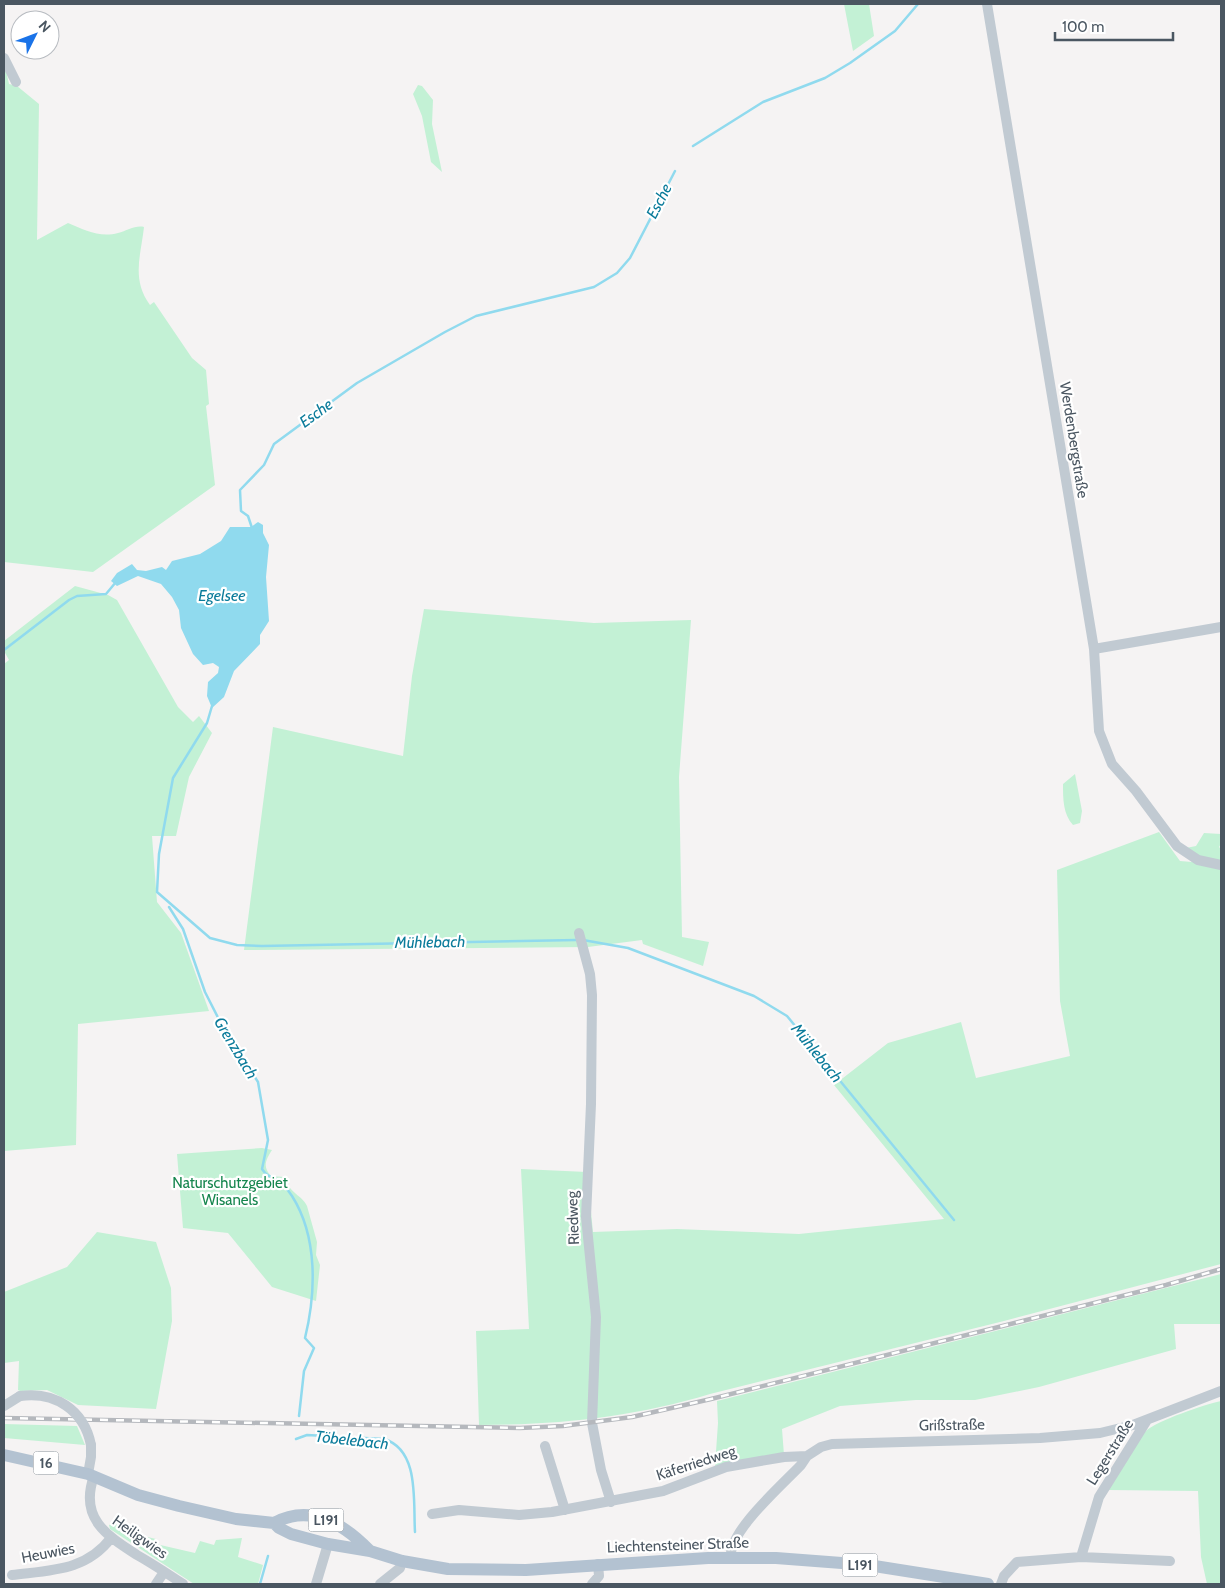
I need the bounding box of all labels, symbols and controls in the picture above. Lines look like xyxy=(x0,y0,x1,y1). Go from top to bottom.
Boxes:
north arrow xyxy=(10,10,60,60)
scale bar xyxy=(1055,10,1172,42)
text: N xyxy=(35,17,55,36)
text: 100 m xyxy=(1062,18,1104,36)
water label: Esche xyxy=(642,180,676,222)
street label: Werdenbergstraße xyxy=(1056,380,1092,500)
water label: Esche xyxy=(296,395,336,431)
water label: Egelsee xyxy=(198,586,246,605)
water label: Mühlebach xyxy=(394,932,465,952)
water label: Grenzbach xyxy=(210,1014,262,1082)
water label: Mühlebach xyxy=(787,1019,847,1086)
park label: Naturschutzgebiet Wisanels xyxy=(172,1174,288,1209)
street label: Riedweg xyxy=(563,1190,583,1245)
street label: Grißstraße xyxy=(919,1415,985,1435)
street label: Legerstraße xyxy=(1083,1415,1137,1488)
water label: Töbelebach xyxy=(314,1427,390,1453)
street label: Käferriedweg xyxy=(654,1441,739,1484)
road number: 16 xyxy=(34,1452,58,1475)
road number: L191 xyxy=(308,1508,344,1532)
street label: Heiligwies xyxy=(109,1511,171,1563)
street label: Liechtensteiner Straße xyxy=(607,1534,750,1556)
street label: Heuwies xyxy=(20,1539,76,1567)
road number: L191 xyxy=(842,1554,878,1576)

